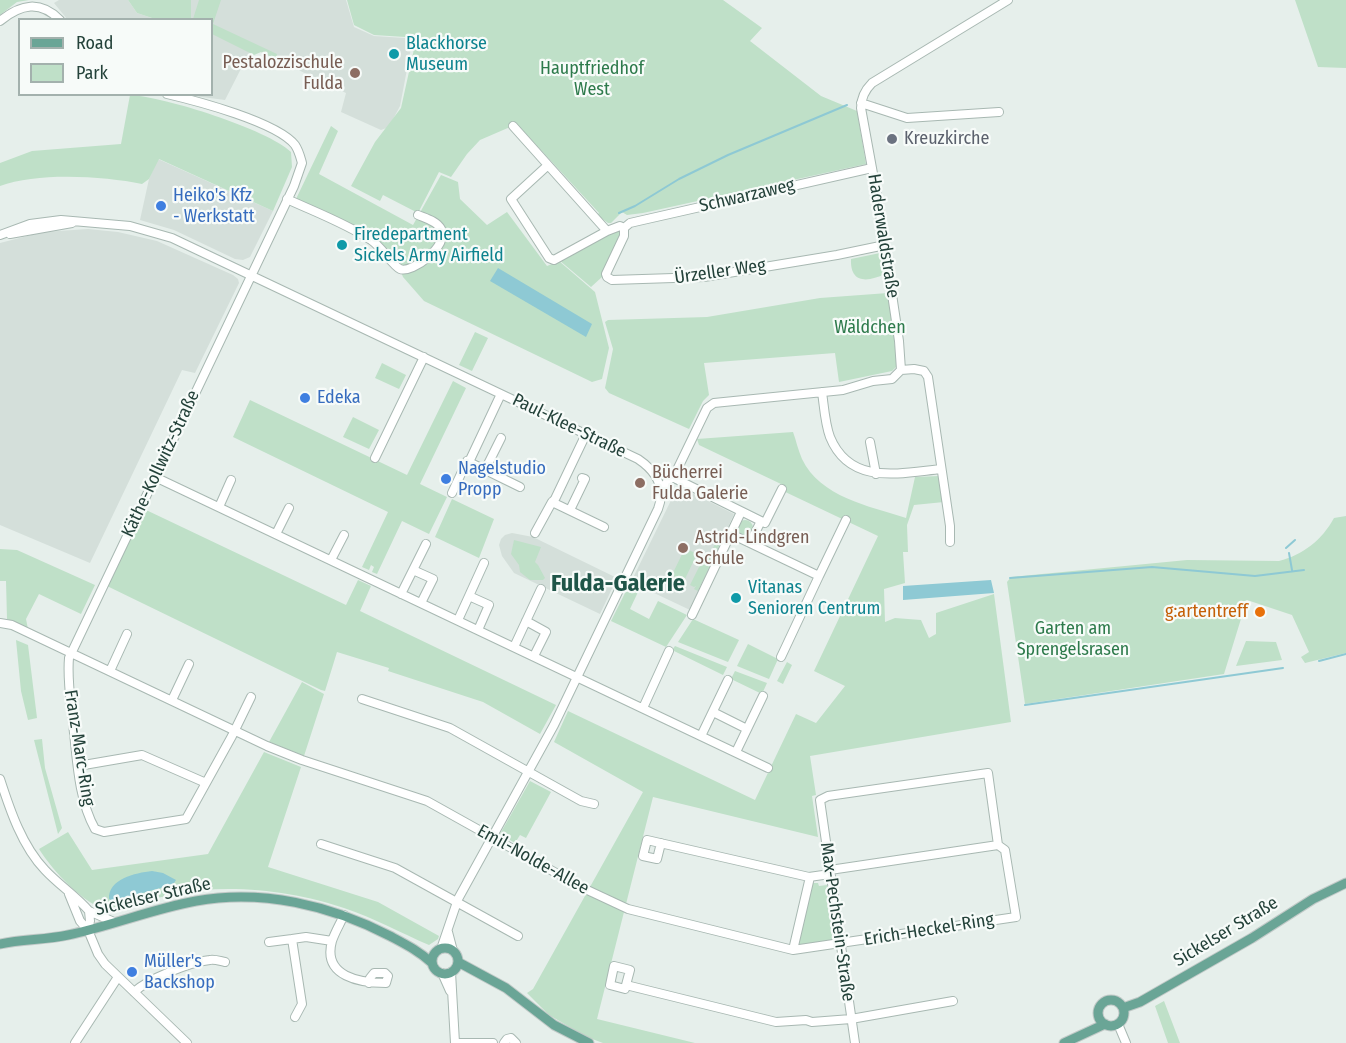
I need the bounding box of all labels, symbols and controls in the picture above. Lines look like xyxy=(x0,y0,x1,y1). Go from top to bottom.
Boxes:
legend xyxy=(18,18,213,96)
text: Road xyxy=(76,32,113,54)
place label: Blackhorse Museum xyxy=(406,33,487,76)
marker: Blackhorse Museum xyxy=(387,47,401,61)
place label: Pestalozzischule Fulda xyxy=(223,52,343,94)
park label: Hauptfriedhof West xyxy=(540,58,644,100)
text: Park xyxy=(76,62,108,84)
marker: Pestalozzischule Fulda xyxy=(348,66,362,80)
place label: Kreuzkirche xyxy=(904,128,989,150)
marker: Kreuzkirche xyxy=(885,132,899,146)
street label: Haderwaldstraße xyxy=(863,172,903,300)
street label: Schwarzaweg xyxy=(697,175,797,217)
place label: Heiko's Kfz - Werkstatt xyxy=(173,185,255,228)
marker: Heiko's Kfz - Werkstatt xyxy=(154,199,168,213)
place label: Firedepartment Sickels Army Airfield xyxy=(354,224,504,266)
marker: Firedepartment Sickels Army Airfield xyxy=(335,238,349,252)
street label: Ürzeller Weg xyxy=(673,255,767,289)
park label: Wäldchen xyxy=(834,317,906,339)
street label: Käthe-Kollwitz-Straße xyxy=(117,387,205,541)
place label: Edeka xyxy=(317,387,361,409)
street label: Paul-Klee-Straße xyxy=(509,389,629,463)
marker: Edeka xyxy=(298,391,312,405)
place label: Nagelstudio Propp xyxy=(458,458,546,500)
place label: Bücherrei Fulda Galerie xyxy=(652,462,748,504)
marker: Nagelstudio Propp xyxy=(439,472,453,486)
marker: Bücherrei Fulda Galerie xyxy=(633,476,647,490)
place label: Astrid-Lindgren Schule xyxy=(695,527,809,570)
marker: Astrid-Lindgren Schule xyxy=(676,541,690,555)
district label: Fulda-Galerie xyxy=(551,570,685,598)
place label: Vitanas Senioren Centrum xyxy=(748,577,880,620)
marker: Vitanas Senioren Centrum xyxy=(729,591,743,605)
place label: g:artentreff xyxy=(1165,601,1248,623)
marker: g:artentreff xyxy=(1253,605,1267,619)
park label: Garten am Sprengelsrasen xyxy=(1017,618,1129,660)
street label: Franz-Marc-Ring xyxy=(59,688,99,808)
street label: Emil-Nolde-Allee xyxy=(473,820,593,900)
street label: Max-Pechstein-Straße xyxy=(815,841,859,1003)
street label: Sickelser Straße xyxy=(93,873,213,921)
street label: Sickelser Straße xyxy=(1170,892,1282,972)
street label: Erich-Heckel-Ring xyxy=(863,909,995,951)
place label: Müller's Backshop xyxy=(144,951,215,994)
marker: Müller's Backshop xyxy=(125,965,139,979)

